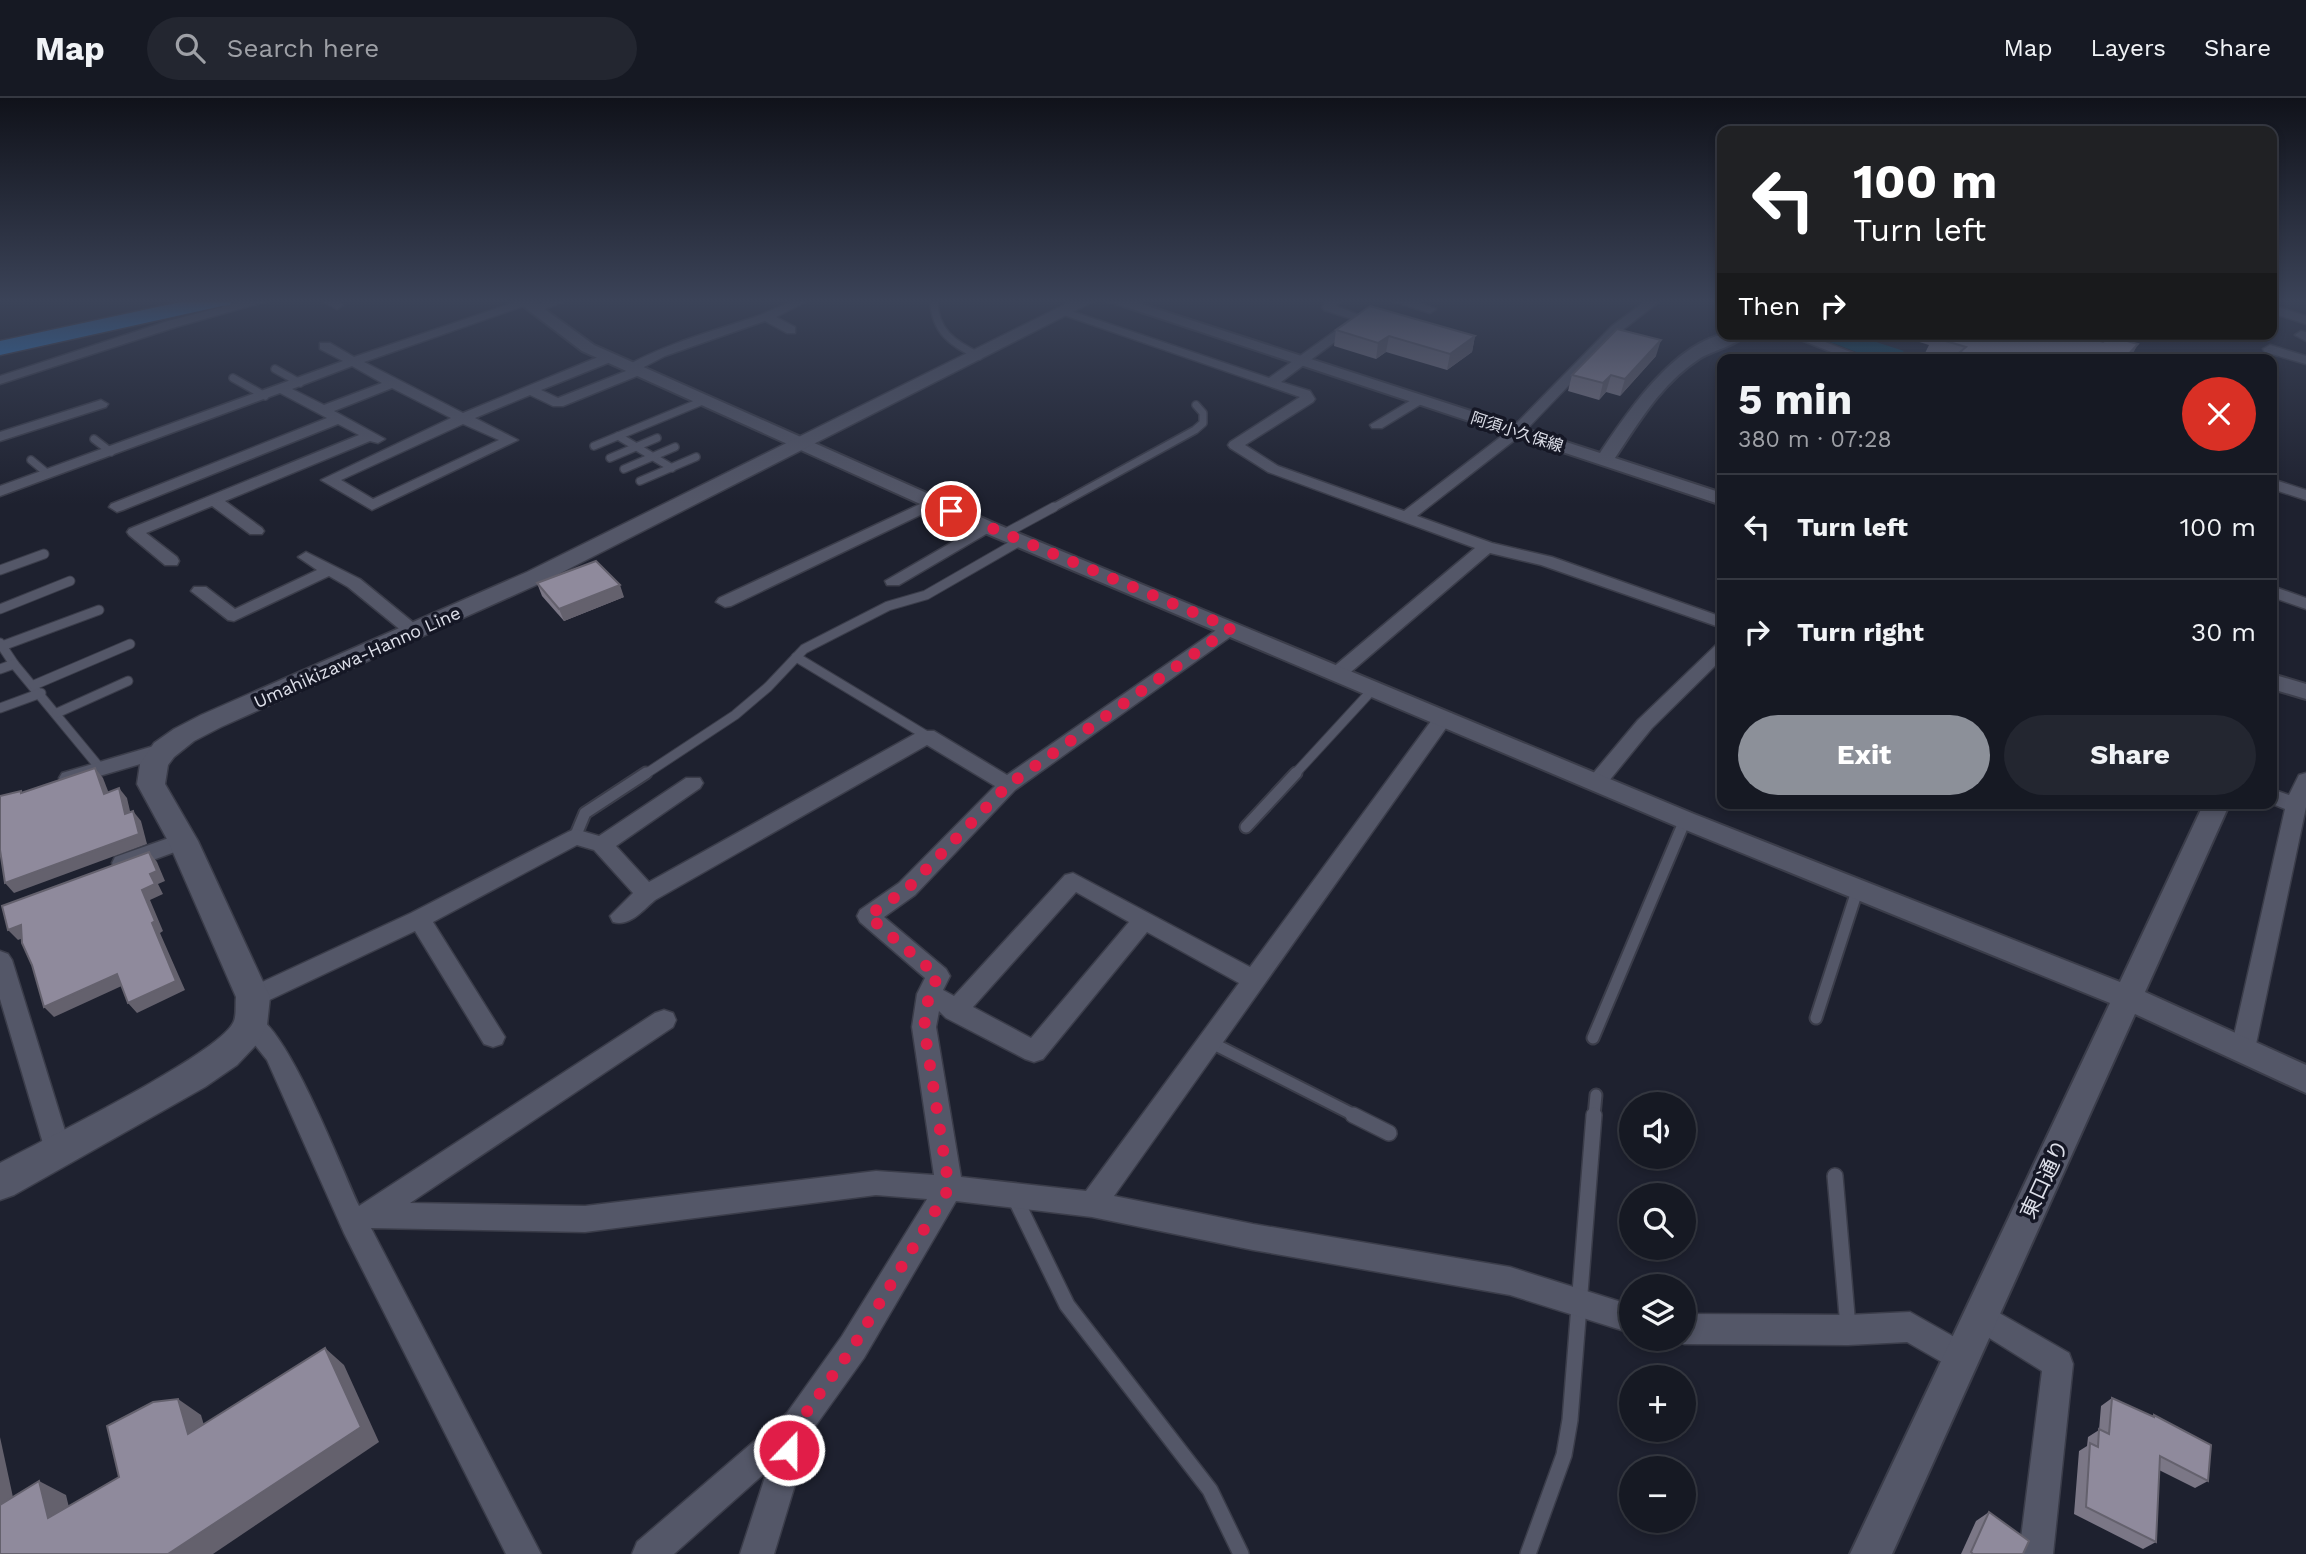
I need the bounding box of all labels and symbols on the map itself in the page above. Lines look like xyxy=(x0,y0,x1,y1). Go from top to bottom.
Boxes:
street label: 阿須小久保線 xyxy=(1468,408,1566,456)
pin xyxy=(921,481,981,541)
street label: Umahikizawa-Hanno Line xyxy=(250,602,464,712)
street label: 東口通り xyxy=(2015,1136,2073,1222)
position arrow xyxy=(752,1413,826,1487)

